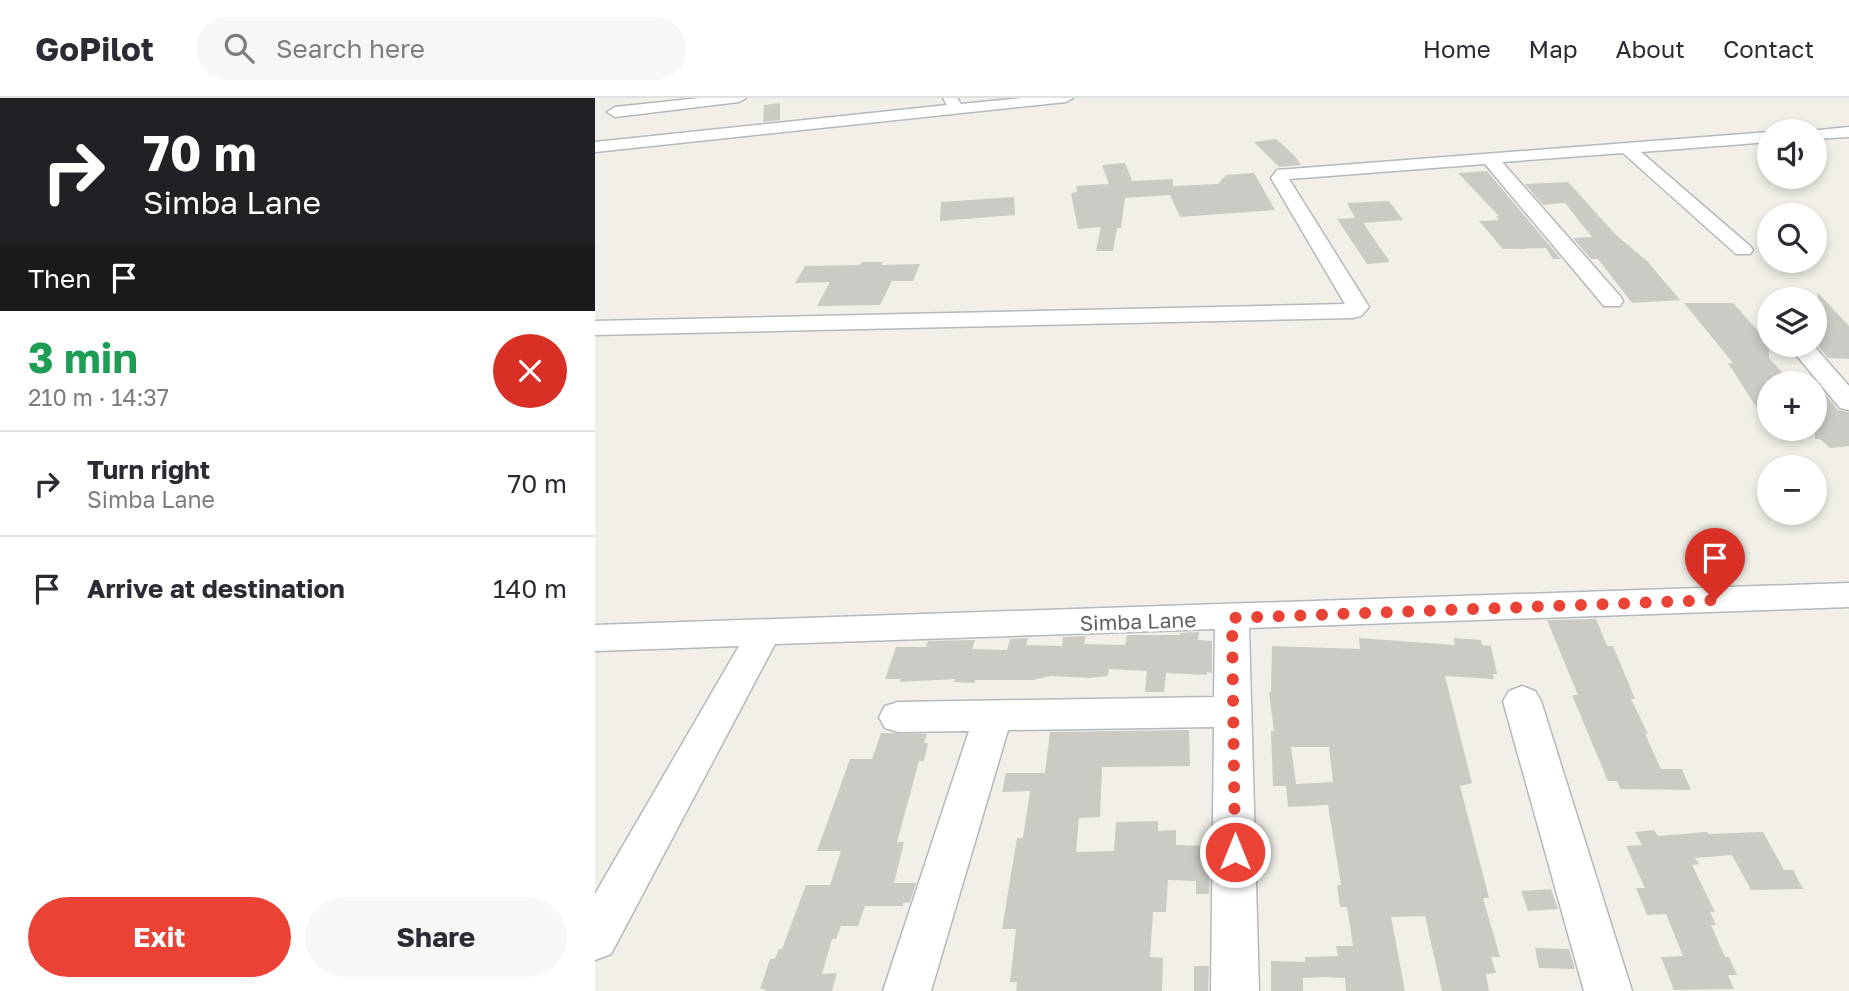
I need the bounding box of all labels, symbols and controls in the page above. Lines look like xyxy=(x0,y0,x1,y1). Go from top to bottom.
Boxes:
search box xyxy=(196,17,686,80)
text: GoPilot xyxy=(35,29,154,68)
icon: search xyxy=(220,29,258,67)
text: Search here xyxy=(276,33,425,64)
text: Home xyxy=(1423,34,1491,63)
text: Map xyxy=(1529,34,1578,63)
text: About xyxy=(1616,34,1685,63)
text: Contact xyxy=(1723,34,1814,63)
map controls xyxy=(1757,119,1827,525)
button: sound xyxy=(1757,119,1827,189)
text: 70 m xyxy=(143,123,257,182)
icon: right xyxy=(28,126,119,217)
text: Simba Lane xyxy=(143,183,321,221)
button: search xyxy=(1757,203,1827,273)
icon: arrive xyxy=(105,259,143,297)
text: Then xyxy=(28,263,91,294)
button: layers xyxy=(1757,287,1827,357)
text: 3 min xyxy=(28,332,138,382)
button: close xyxy=(493,334,567,408)
button: + xyxy=(1757,371,1827,441)
text: 210 m · 14:37 xyxy=(28,383,169,411)
text: Turn right xyxy=(87,454,210,485)
button: − xyxy=(1757,455,1827,525)
icon: right xyxy=(28,465,66,503)
text: 70 m xyxy=(508,468,567,499)
text: Simba Lane xyxy=(87,485,215,513)
pin xyxy=(1685,528,1745,600)
icon: arrive xyxy=(1696,539,1734,577)
icon: arrive xyxy=(28,570,66,608)
text: Arrive at destination xyxy=(87,573,345,604)
text: 140 m xyxy=(493,573,567,604)
street label: Simba Lane xyxy=(1079,606,1197,636)
position arrow xyxy=(1198,815,1272,889)
button: Exit xyxy=(28,897,291,977)
button: Share xyxy=(305,897,567,977)

